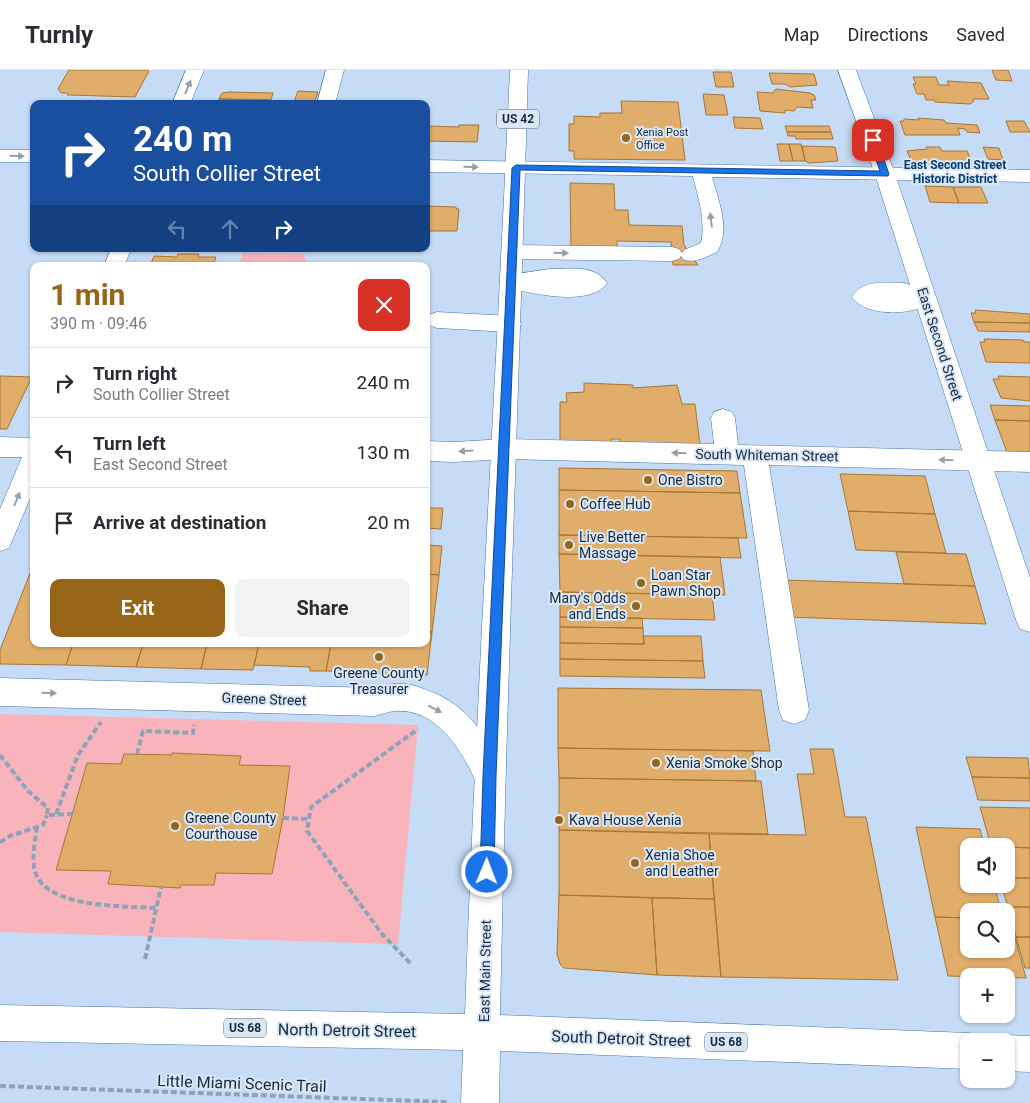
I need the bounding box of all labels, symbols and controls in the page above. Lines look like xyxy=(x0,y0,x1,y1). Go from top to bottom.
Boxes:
text: Turnly xyxy=(25,21,93,49)
text: Map xyxy=(784,24,819,45)
text: Directions xyxy=(847,24,928,45)
text: Saved xyxy=(956,24,1005,45)
one-way arrow xyxy=(184,79,192,94)
road number: US 42 xyxy=(497,110,539,129)
text: 240 m xyxy=(133,119,232,160)
pin xyxy=(852,119,894,161)
icon: right xyxy=(50,120,115,185)
place label: Xenia Post Office xyxy=(636,126,689,152)
icon: arrive xyxy=(859,126,887,154)
marker: Xenia Post Office xyxy=(620,132,632,144)
one-way arrow xyxy=(9,152,25,160)
district label: East Second Street Historic District xyxy=(904,158,1006,186)
text: South Collier Street xyxy=(133,161,321,186)
one-way arrow xyxy=(463,163,479,171)
one-way arrow xyxy=(707,211,715,227)
icon: left xyxy=(163,215,191,243)
icon: ahead xyxy=(216,215,244,243)
icon: right xyxy=(269,215,297,243)
one-way arrow xyxy=(553,249,569,257)
text: 1 min xyxy=(50,277,125,312)
button: close xyxy=(358,279,410,331)
street label: East Second Street xyxy=(914,285,966,403)
text: 390 m · 09:46 xyxy=(50,314,147,333)
text: Turn right xyxy=(93,362,177,385)
icon: right xyxy=(50,369,78,397)
text: 240 m xyxy=(357,371,410,394)
text: South Collier Street xyxy=(93,385,230,404)
text: Turn left xyxy=(93,432,166,455)
icon: left xyxy=(50,439,78,467)
text: 130 m xyxy=(357,441,410,464)
street label: South Whiteman Street xyxy=(695,446,839,464)
one-way arrow xyxy=(457,448,473,456)
one-way arrow xyxy=(671,449,687,457)
text: East Second Street xyxy=(93,455,228,474)
one-way arrow xyxy=(938,456,954,464)
place label: One Bistro xyxy=(658,472,723,488)
marker: One Bistro xyxy=(642,474,654,486)
one-way arrow xyxy=(13,491,21,506)
place label: Coffee Hub xyxy=(580,496,651,512)
marker: Coffee Hub xyxy=(564,498,576,510)
icon: arrive xyxy=(50,509,78,537)
text: Arrive at destination xyxy=(93,511,266,534)
text: 20 m xyxy=(367,511,410,534)
place label: Live Better Massage xyxy=(579,529,645,561)
marker: Live Better Massage xyxy=(563,539,575,551)
place label: Loan Star Pawn Shop xyxy=(651,567,721,599)
marker: Loan Star Pawn Shop xyxy=(635,577,647,589)
button: Exit xyxy=(50,579,225,637)
button: Share xyxy=(235,579,410,637)
place label: Mary's Odds and Ends xyxy=(549,590,626,622)
marker: Mary's Odds and Ends xyxy=(630,600,642,612)
marker: Greene County Treasurer xyxy=(373,651,385,663)
place label: Greene County Treasurer xyxy=(333,665,425,697)
one-way arrow xyxy=(41,689,57,697)
street label: Greene Street xyxy=(221,690,307,708)
one-way arrow xyxy=(428,705,443,713)
place label: Xenia Smoke Shop xyxy=(666,755,783,771)
marker: Xenia Smoke Shop xyxy=(650,757,662,769)
place label: Greene County Courthouse xyxy=(185,810,277,842)
place label: Kava House Xenia xyxy=(569,812,682,828)
marker: Kava House Xenia xyxy=(553,814,565,826)
marker: Greene County Courthouse xyxy=(169,820,181,832)
map controls xyxy=(960,838,1015,1088)
button: sound xyxy=(960,838,1015,893)
position arrow xyxy=(460,845,512,897)
place label: Xenia Shoe and Leather xyxy=(645,847,719,879)
marker: Xenia Shoe and Leather xyxy=(629,857,641,869)
button: search xyxy=(960,903,1015,958)
street label: East Main Street xyxy=(476,919,494,1022)
button: + xyxy=(960,968,1015,1023)
road number: US 68 xyxy=(224,1018,266,1038)
street label: North Detroit Street xyxy=(278,1020,416,1041)
street label: South Detroit Street xyxy=(551,1027,691,1050)
road number: US 68 xyxy=(705,1032,747,1052)
button: − xyxy=(960,1033,1015,1088)
street label: Little Miami Scenic Trail xyxy=(157,1071,327,1096)

